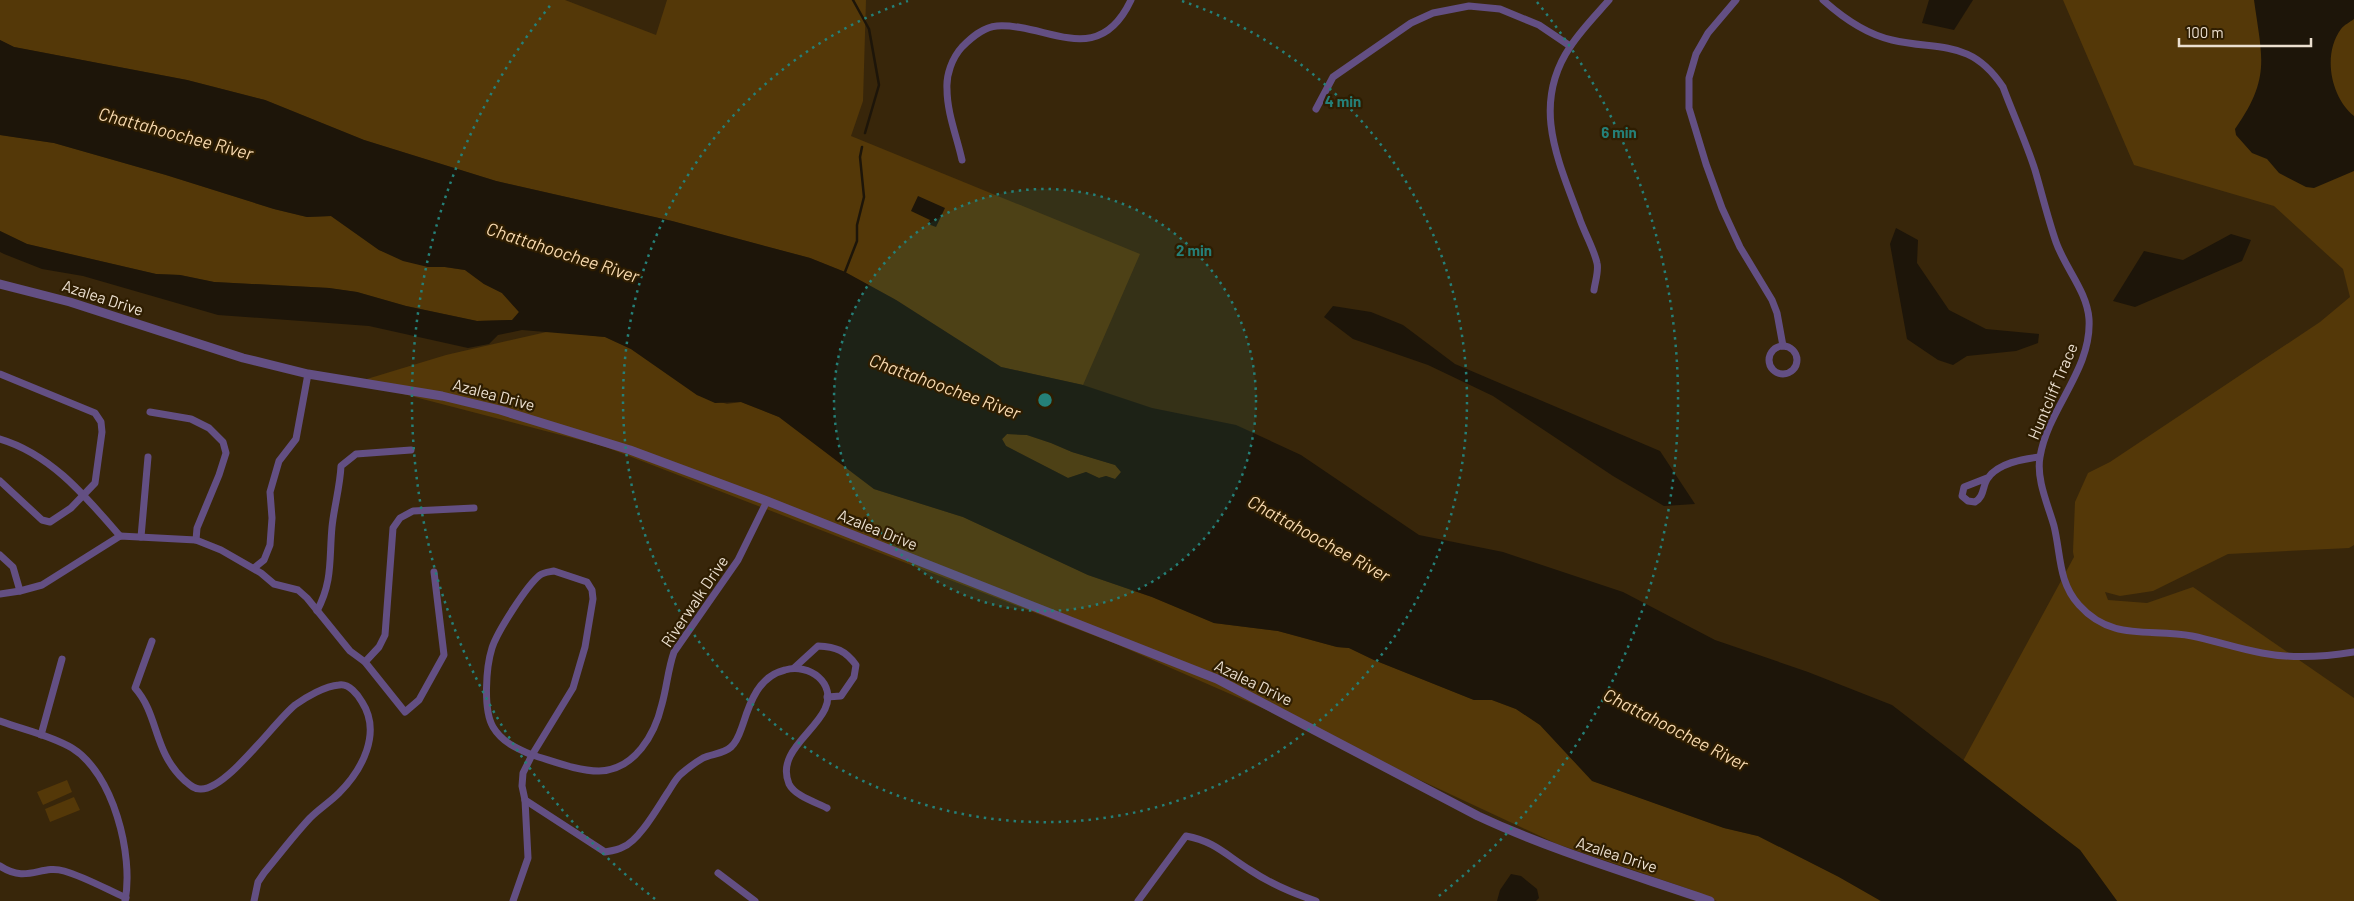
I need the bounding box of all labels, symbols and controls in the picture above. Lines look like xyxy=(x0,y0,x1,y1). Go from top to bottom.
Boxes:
scale bar xyxy=(2179,15,2312,47)
text: 100 m xyxy=(2186,23,2224,41)
text: 4 min xyxy=(1325,92,1361,110)
water label: Chattahoochee River xyxy=(96,102,256,164)
text: 6 min xyxy=(1601,123,1637,141)
water label: Chattahoochee River xyxy=(484,217,643,287)
text: 2 min xyxy=(1176,241,1212,259)
street label: Azalea Drive xyxy=(60,275,146,319)
street label: Huntcliff Trace xyxy=(2023,340,2081,442)
water label: Chattahoochee River xyxy=(866,348,1024,424)
street label: Azalea Drive xyxy=(451,374,537,414)
centre of rings xyxy=(1036,391,1054,409)
water label: Chattahoochee River xyxy=(1244,490,1395,587)
street label: Azalea Drive xyxy=(835,504,921,554)
street label: Riverwalk Drive xyxy=(656,552,732,650)
street label: Azalea Drive xyxy=(1212,655,1296,709)
water label: Chattahoochee River xyxy=(1600,683,1753,775)
street label: Azalea Drive xyxy=(1574,832,1660,876)

